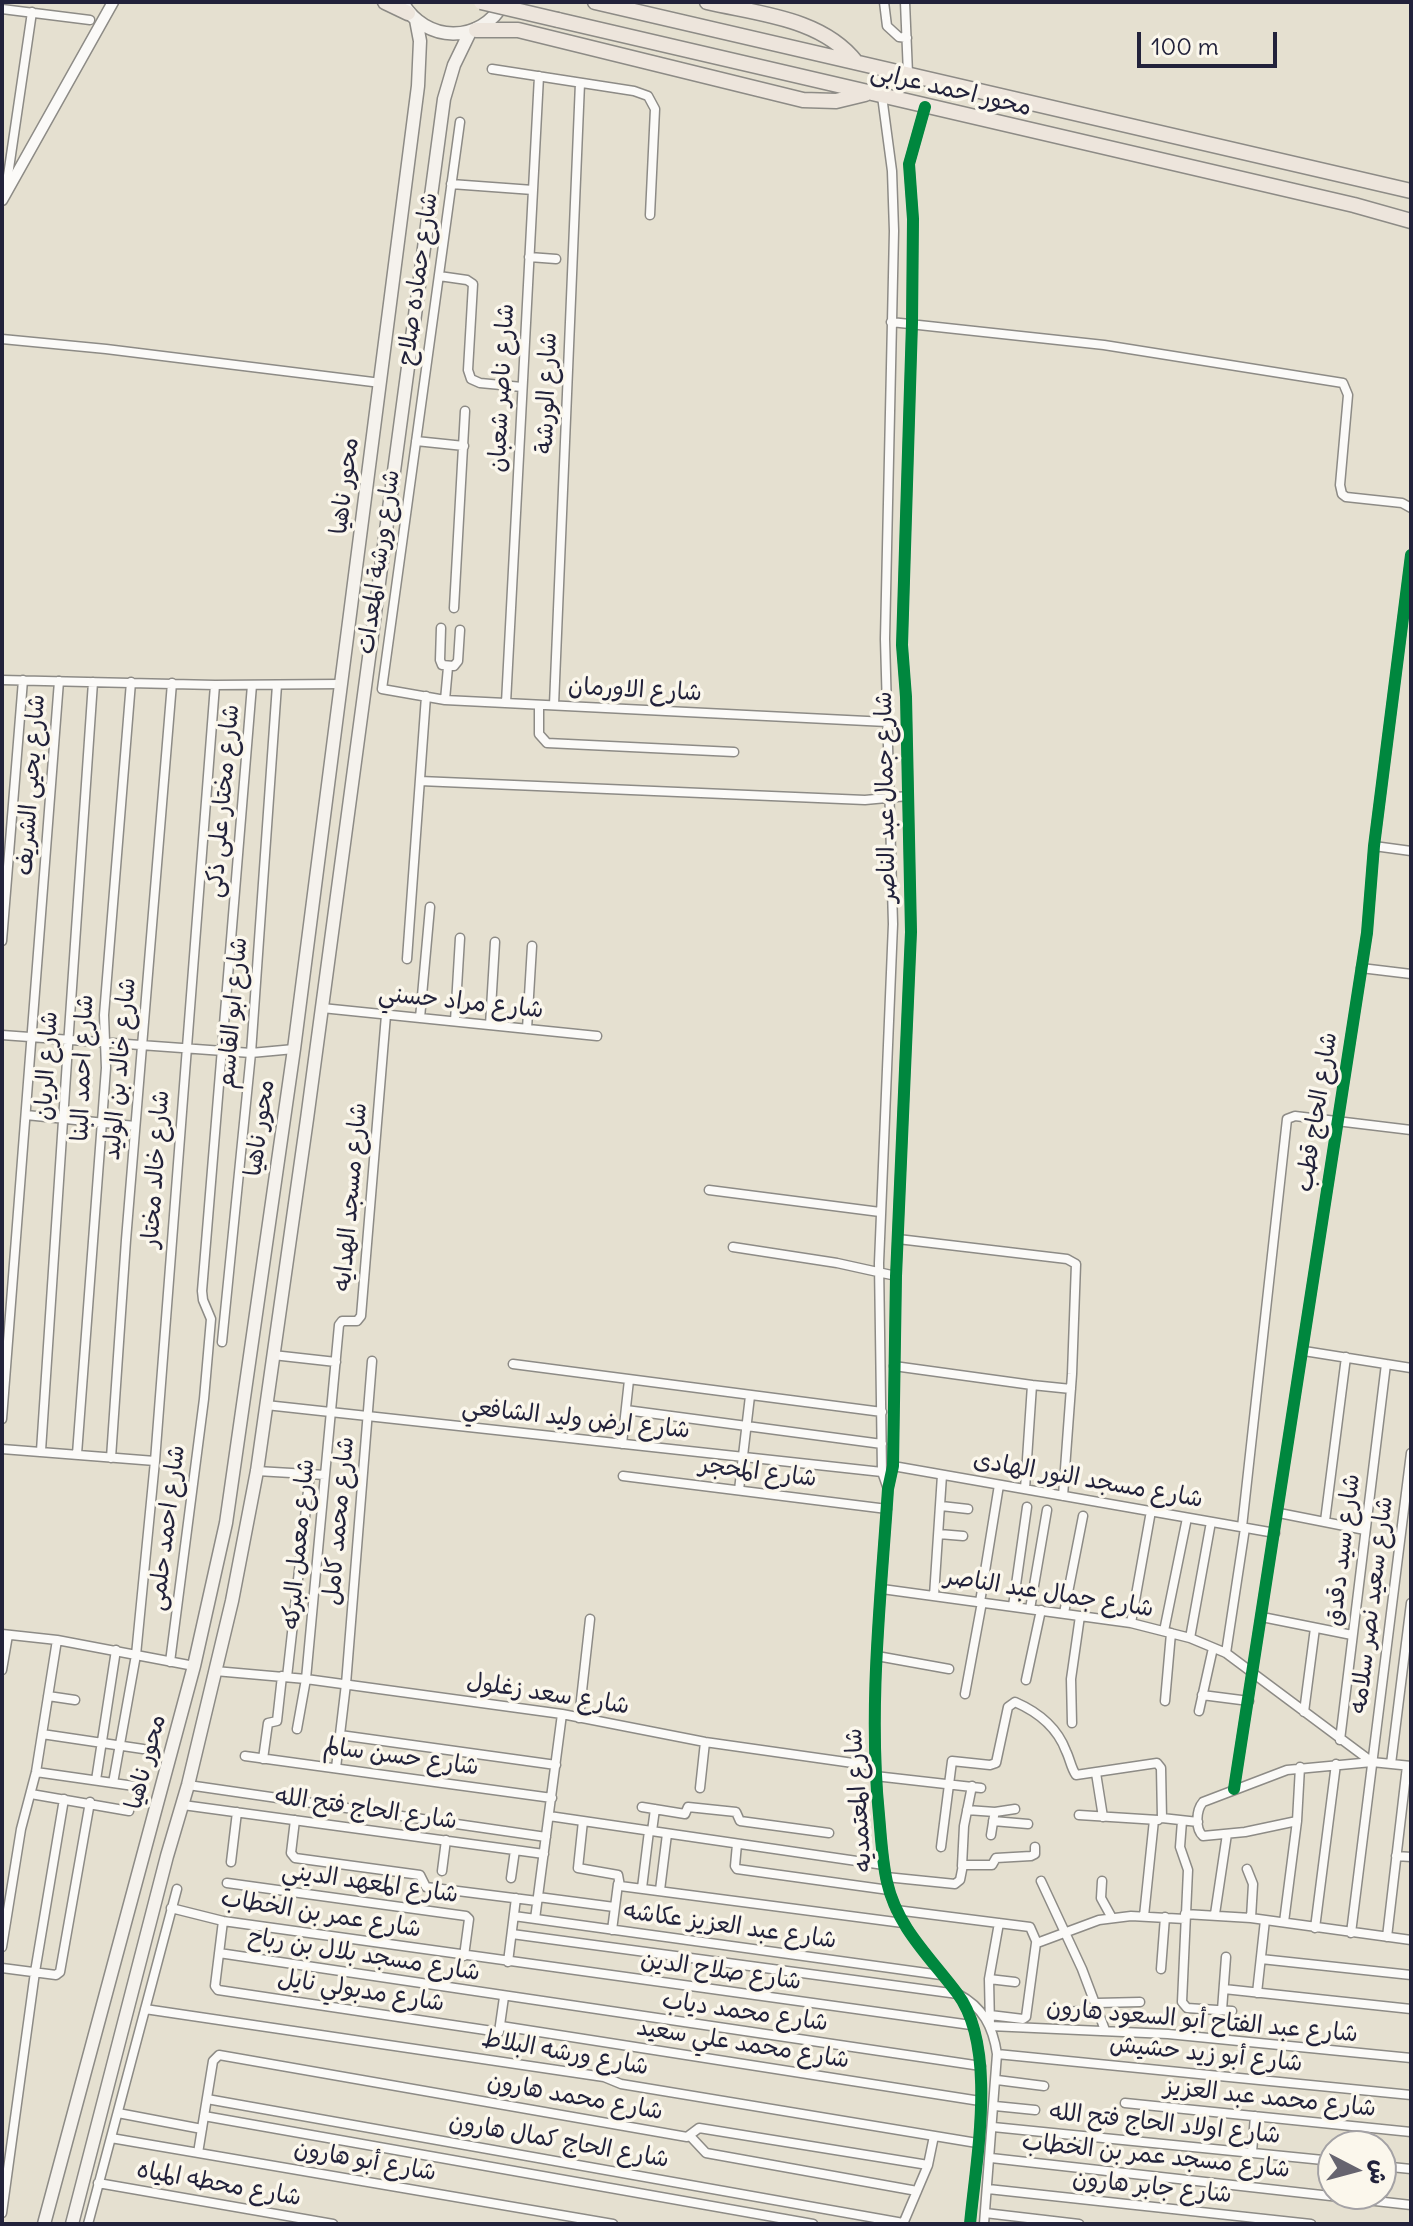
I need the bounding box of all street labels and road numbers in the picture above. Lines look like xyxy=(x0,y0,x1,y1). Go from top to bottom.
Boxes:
street label: محور احمد عرابى xyxy=(868,58,1034,122)
street label: شارع حماده صلاح xyxy=(392,191,444,367)
street label: شارع ناصر شعبان xyxy=(483,303,521,473)
street label: شارع الورشة xyxy=(530,332,564,454)
street label: محور ناهيا xyxy=(325,436,365,536)
street label: شارع ورشة المعدات xyxy=(352,468,406,656)
street label: شارع الاورمان xyxy=(567,672,703,708)
street label: شارع جمال عبد الناصر xyxy=(870,691,902,903)
street label: شارع يحيى الشريف xyxy=(10,693,52,877)
street label: شارع مختار على ذكى xyxy=(200,703,246,899)
street label: شارع ابو القاسم xyxy=(212,936,254,1090)
street label: شارع خالد بن الوليد xyxy=(98,976,142,1162)
street label: شارع مراد حسني xyxy=(377,979,545,1025)
street label: شارع احمد البنا xyxy=(66,994,100,1142)
street label: شارع الريان xyxy=(30,1011,64,1121)
street label: شارع الحاج قطب xyxy=(1290,1030,1344,1194)
street label: محور ناهيا xyxy=(239,1078,281,1178)
street label: شارع خالد مختار xyxy=(136,1089,176,1249)
street label: شارع مسجد الهدايه xyxy=(328,1101,374,1293)
street label: شارع ارض وليد الشافعي xyxy=(460,1393,692,1445)
street label: شارع محمد كامل xyxy=(317,1435,361,1607)
street label: شارع احمد حلمى xyxy=(143,1444,191,1612)
street label: شارع مسجد النور الهادى xyxy=(971,1446,1205,1514)
street label: شارع المحجر xyxy=(698,1451,818,1493)
street label: شارع معمل البركه xyxy=(277,1458,321,1630)
street label: شارع سيد دقدق xyxy=(1319,1472,1367,1628)
street label: شارع سعيد نصر سلامه xyxy=(1344,1495,1400,1715)
street label: شارع جمال عبد الناصر xyxy=(942,1562,1156,1624)
street label: شارع سعد زغلول xyxy=(465,1667,631,1721)
street label: محور ناهيا xyxy=(119,1711,173,1813)
street label: شارع المعتمديه xyxy=(840,1727,878,1873)
street label: شارع حسن سالم xyxy=(321,1732,481,1782)
street label: شارع الحاج فتح الله xyxy=(273,1782,459,1836)
street label: شارع المعهد الديني xyxy=(280,1856,460,1910)
street label: شارع عمر بن الخطاب xyxy=(219,1884,423,1944)
street label: شارع عبد العزيز عكاشه xyxy=(622,1897,838,1955)
street label: شارع مسجد بلال بن رباح xyxy=(246,1922,482,1988)
street label: شارع صلاح الدين xyxy=(639,1945,803,1997)
street label: شارع مدبولي نايل xyxy=(276,1964,446,2018)
street label: شارع محمد دياب xyxy=(660,1986,830,2038)
street label: شارع عبد الفتاح أبو السعود هارون xyxy=(1045,1993,1359,2049)
street label: شارع محمد علي سعيد xyxy=(635,2013,851,2075)
street label: شارع ورشه البلاط xyxy=(479,2024,651,2082)
street label: شارع أبو زيد حشيش xyxy=(1108,2030,1304,2078)
street label: شارع محمد هارون xyxy=(485,2067,665,2127)
street label: شارع محمد عبد العزيز xyxy=(1163,2073,1377,2123)
street label: شارع اولاد الحاج فتح الله xyxy=(1048,2098,1282,2150)
street label: شارع الحاج كمال هارون xyxy=(447,2107,671,2175)
street label: شارع مسجد عمر بن الخطاب xyxy=(1020,2128,1292,2184)
street label: شارع أبو هارون xyxy=(292,2134,438,2188)
street label: شارع محطه المياه xyxy=(134,2155,304,2213)
street label: شارع جابر هارون xyxy=(1071,2164,1233,2210)

